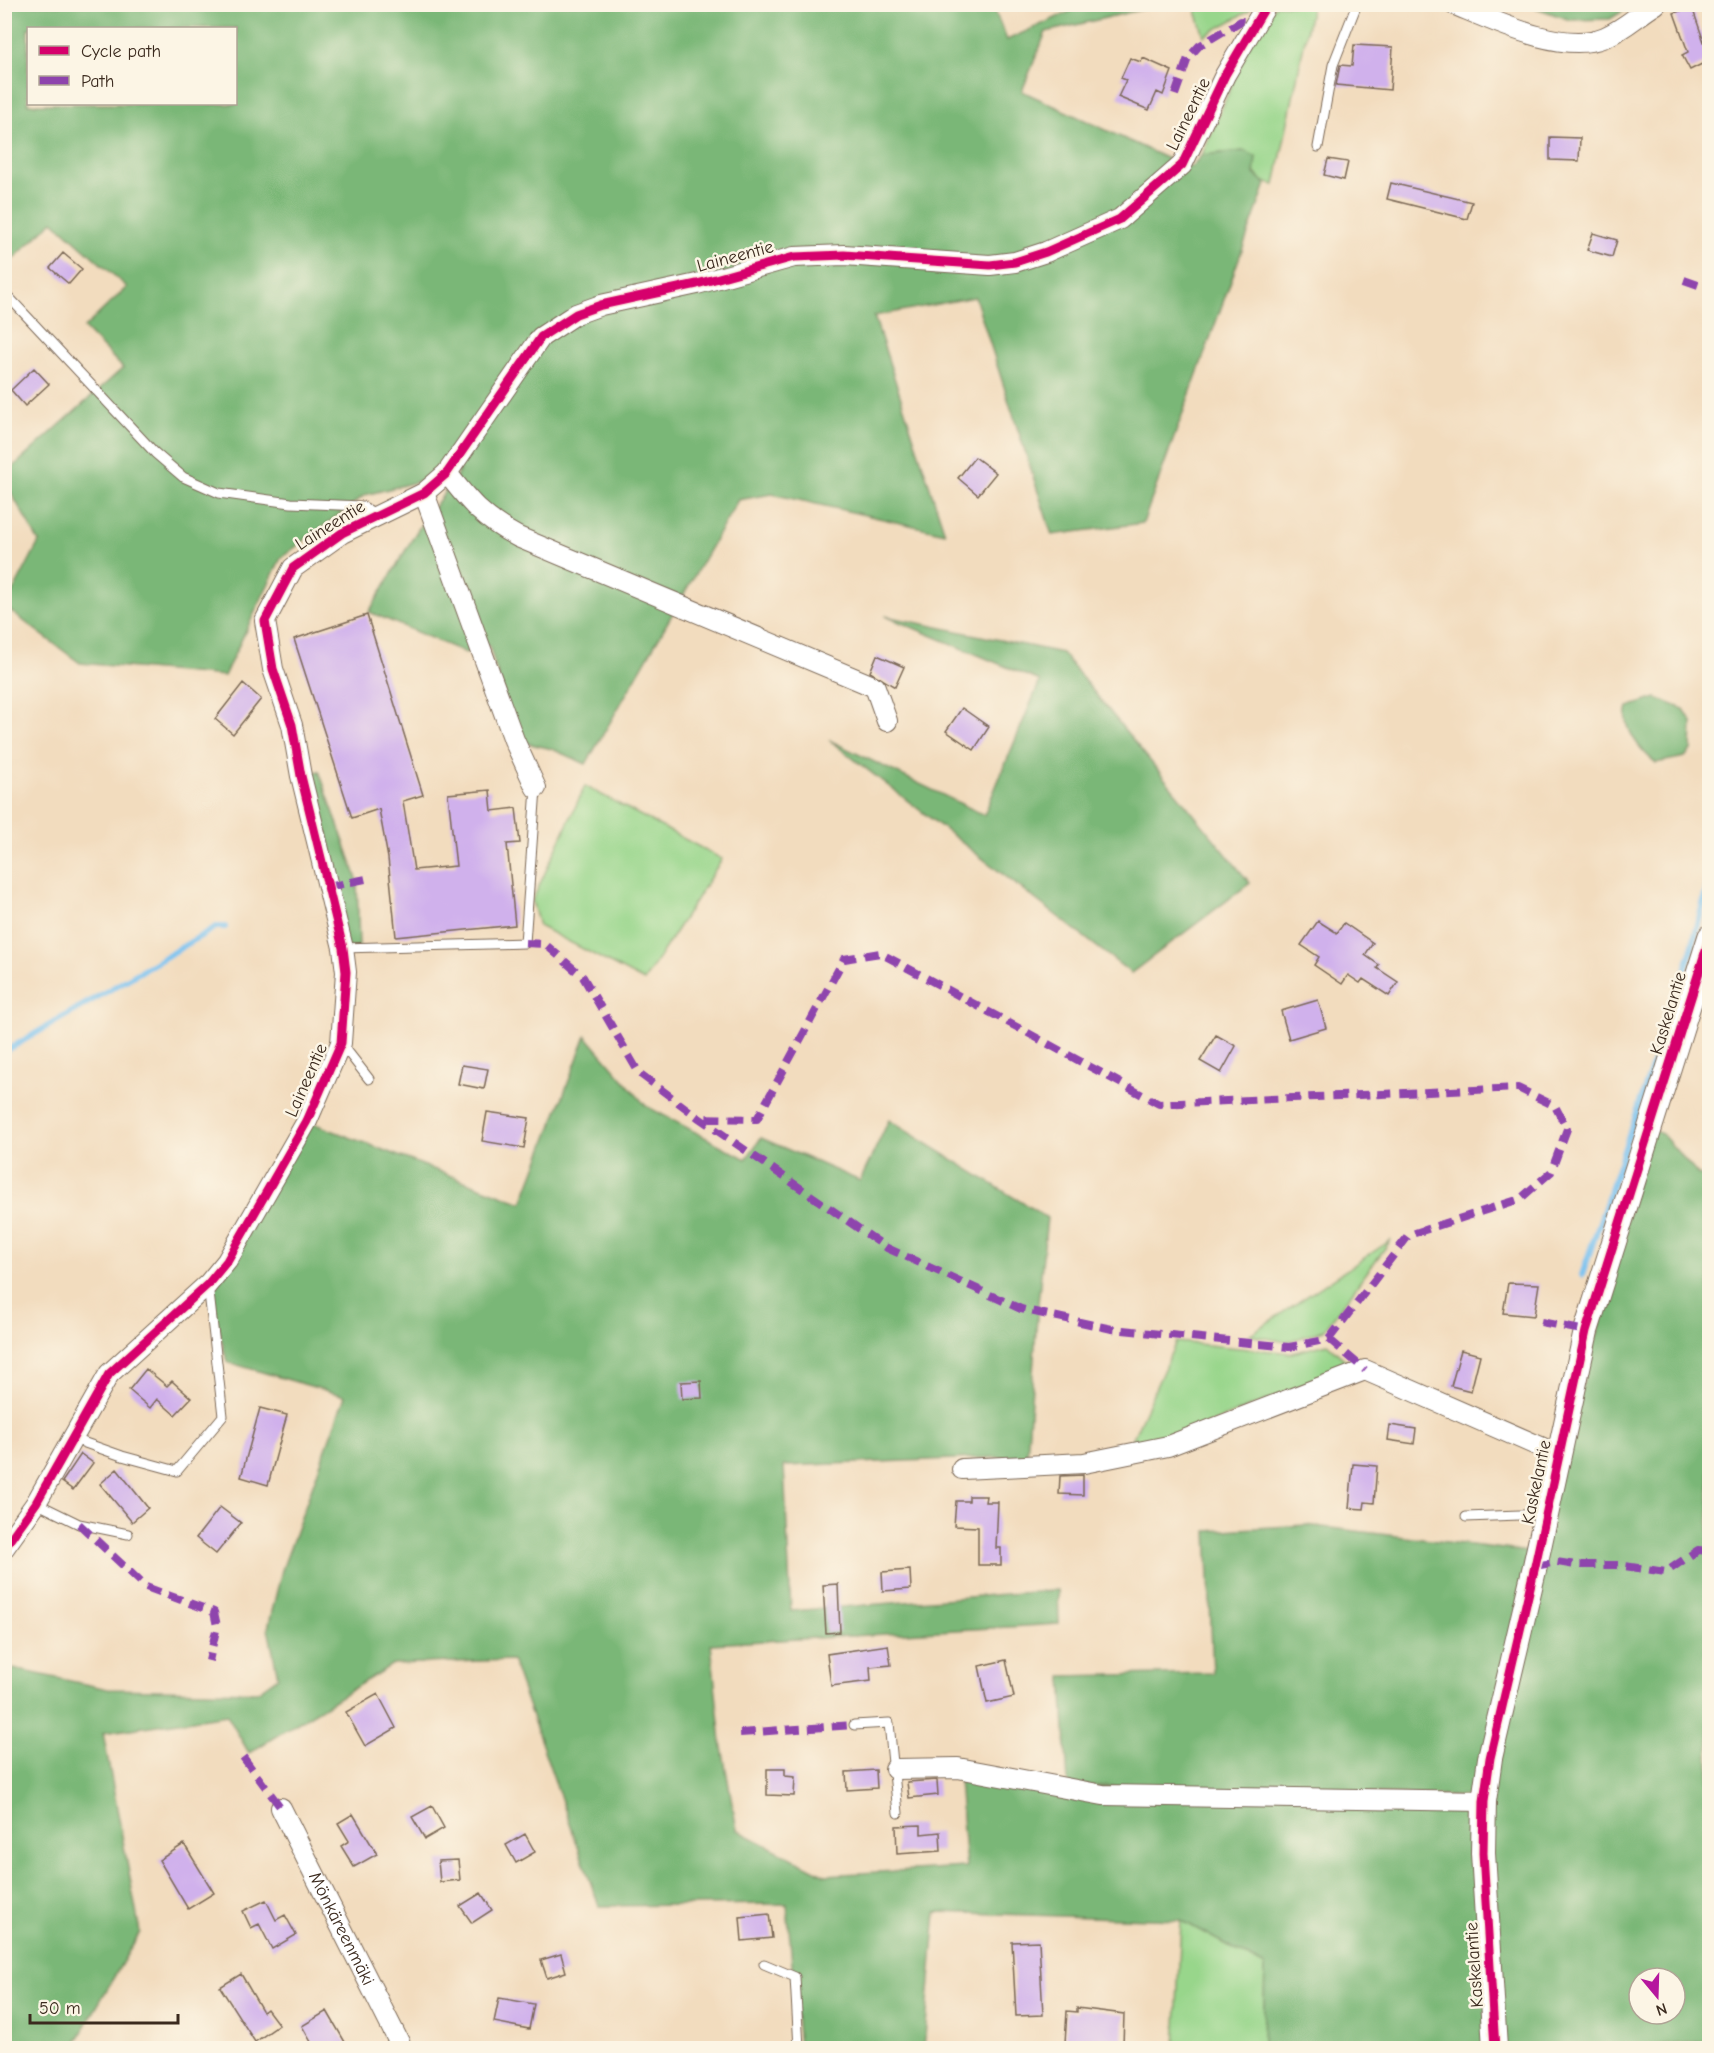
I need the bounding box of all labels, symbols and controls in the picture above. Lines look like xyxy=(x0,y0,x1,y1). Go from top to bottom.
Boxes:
legend xyxy=(27,27,237,105)
text: Cycle path xyxy=(81,41,161,62)
text: Path xyxy=(81,71,114,92)
street label: Laineentie xyxy=(1162,74,1215,154)
street label: Laineentie xyxy=(695,236,776,277)
street label: Laineentie xyxy=(292,496,369,555)
street label: Kaskelantie xyxy=(1646,969,1691,1057)
street label: Laineentie xyxy=(281,1040,332,1120)
street label: Kaskelantie xyxy=(1517,1438,1556,1526)
street label: Mönkäreenmäki xyxy=(304,1869,379,1989)
street label: Kaskelantie xyxy=(1461,1922,1488,2008)
north arrow xyxy=(1627,1966,1687,2026)
scale bar xyxy=(30,1987,178,2025)
text: 50 m xyxy=(39,1998,81,2019)
text: N xyxy=(1654,1999,1669,2019)

